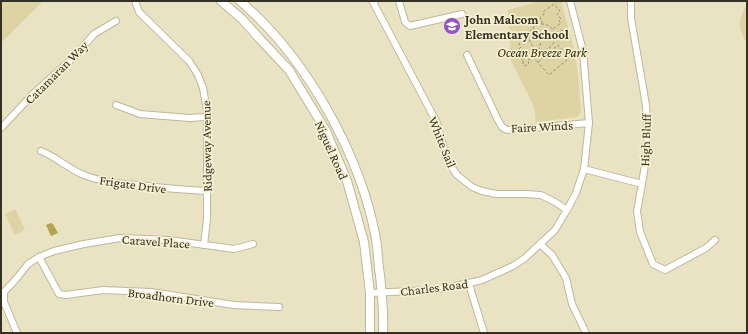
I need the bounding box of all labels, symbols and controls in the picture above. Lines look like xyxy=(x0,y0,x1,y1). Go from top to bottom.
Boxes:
place label: John Malcom Elementary School xyxy=(463,12,569,42)
school or university icon: John Malcom Elementary School xyxy=(442,16,462,36)
street label: Catamaran Way xyxy=(22,37,92,107)
park label: Ocean Breeze Park xyxy=(497,45,588,60)
street label: Ridgeway Avenue xyxy=(198,100,215,192)
street label: High Bluff xyxy=(637,112,654,167)
street label: White Sail xyxy=(426,115,460,170)
street label: Faire Winds xyxy=(511,117,573,136)
street label: Niguel Road xyxy=(312,118,351,182)
street label: Frigate Drive xyxy=(99,172,168,197)
street label: Caravel Place xyxy=(121,232,191,251)
street label: Charles Road xyxy=(399,276,469,299)
street label: Broadhorn Drive xyxy=(127,285,215,310)

